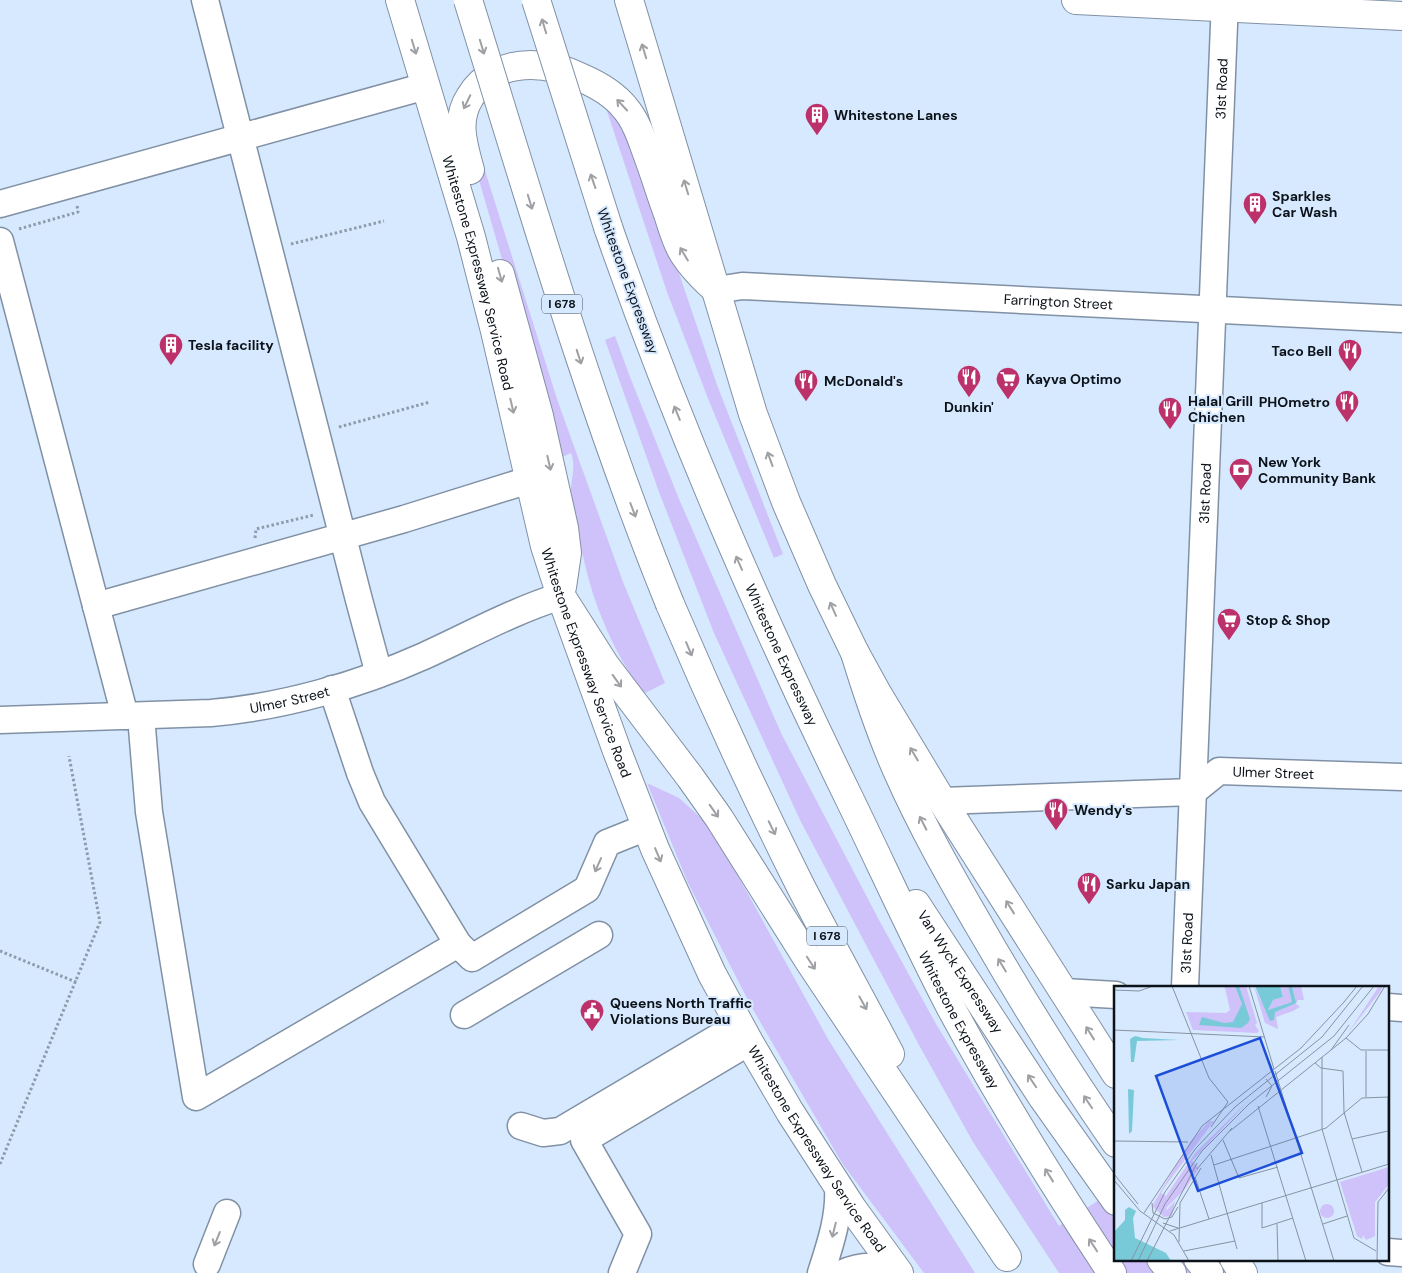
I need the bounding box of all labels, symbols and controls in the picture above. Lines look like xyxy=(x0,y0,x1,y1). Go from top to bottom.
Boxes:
one-way arrow xyxy=(539,18,548,34)
one-way arrow xyxy=(410,38,420,54)
one-way arrow xyxy=(478,38,487,54)
one-way arrow xyxy=(639,44,649,60)
street label: 31st Road xyxy=(1211,58,1232,120)
one-way arrow xyxy=(462,94,472,109)
one-way arrow xyxy=(616,98,628,111)
building icon: Whitestone Lanes xyxy=(804,102,830,136)
place label: Whitestone Lanes xyxy=(834,106,958,124)
street label: Whitestone Expressway Service Road xyxy=(438,153,518,392)
one-way arrow xyxy=(588,173,597,189)
one-way arrow xyxy=(680,180,690,196)
place label: Sparkles Car Wash xyxy=(1272,187,1337,221)
building icon: Sparkles Car Wash xyxy=(1242,191,1268,225)
one-way arrow xyxy=(526,193,536,209)
street label: Whitestone Expressway xyxy=(593,205,663,357)
one-way arrow xyxy=(679,247,689,261)
one-way arrow xyxy=(496,267,506,283)
street label: Farrington Street xyxy=(1003,290,1113,314)
road number: I 678 xyxy=(542,294,582,314)
building icon: Tesla facility xyxy=(158,332,184,366)
place label: Tesla facility xyxy=(188,336,274,354)
restaurant icon: Taco Bell xyxy=(1337,338,1363,372)
place label: Taco Bell xyxy=(1271,342,1332,360)
one-way arrow xyxy=(575,348,584,364)
restaurant icon: Dunkin' xyxy=(956,364,982,398)
supermarket icon: Kayva Optimo xyxy=(995,366,1021,400)
restaurant icon: McDonald's xyxy=(793,368,819,402)
place label: Kayva Optimo xyxy=(1026,370,1122,388)
place label: McDonald's xyxy=(824,372,903,390)
restaurant icon: PHOmetro xyxy=(1334,389,1360,423)
place label: Halal Grill Chichen xyxy=(1188,392,1253,426)
place label: PHOmetro xyxy=(1259,393,1330,411)
restaurant icon: Halal Grill Chichen xyxy=(1157,396,1183,430)
one-way arrow xyxy=(508,397,517,413)
place label: Dunkin' xyxy=(944,398,994,416)
one-way arrow xyxy=(672,406,681,421)
one-way arrow xyxy=(765,452,774,468)
place label: New York Community Bank xyxy=(1258,453,1376,487)
one-way arrow xyxy=(545,455,554,471)
bank icon: New York Community Bank xyxy=(1228,457,1254,491)
street label: 31st Road xyxy=(1195,463,1215,524)
one-way arrow xyxy=(629,502,638,517)
street label: Whitestone Expressway Service Road xyxy=(537,546,635,780)
one-way arrow xyxy=(734,556,744,571)
street label: Whitestone Expressway xyxy=(741,581,822,729)
one-way arrow xyxy=(828,602,837,617)
supermarket icon: Stop & Shop xyxy=(1216,607,1242,641)
place label: Stop & Shop xyxy=(1246,611,1330,629)
one-way arrow xyxy=(684,641,694,656)
one-way arrow xyxy=(611,674,622,687)
street label: Ulmer Street xyxy=(248,682,332,717)
one-way arrow xyxy=(909,748,919,762)
street label: Ulmer Street xyxy=(1232,762,1314,783)
restaurant icon: Wendy's xyxy=(1043,797,1069,831)
place label: Wendy's xyxy=(1074,801,1132,819)
one-way arrow xyxy=(709,803,719,817)
one-way arrow xyxy=(918,815,928,830)
one-way arrow xyxy=(768,820,777,835)
one-way arrow xyxy=(653,847,663,862)
one-way arrow xyxy=(592,857,602,872)
restaurant icon: Sarku Japan xyxy=(1076,871,1102,905)
place label: Sarku Japan xyxy=(1106,875,1190,893)
one-way arrow xyxy=(1005,900,1015,914)
street label: Van Wyck Expressway xyxy=(914,907,1007,1037)
street label: 31st Road xyxy=(1177,912,1197,974)
road number: I 678 xyxy=(807,926,847,946)
street label: Whitestone Expressway xyxy=(915,948,1004,1092)
one-way arrow xyxy=(806,955,816,969)
one-way arrow xyxy=(997,958,1007,972)
inset map xyxy=(1114,986,1390,1260)
place label: Queens North Traffic Violations Bureau xyxy=(610,994,752,1028)
one-way arrow xyxy=(858,996,868,1011)
public building icon: Queens North Traffic Violations Bureau xyxy=(579,998,605,1032)
one-way arrow xyxy=(1085,1026,1095,1040)
street label: Whitestone Expressway Service Road xyxy=(744,1042,890,1256)
one-way arrow xyxy=(1027,1075,1037,1089)
one-way arrow xyxy=(1083,1096,1093,1110)
one-way arrow xyxy=(1043,1169,1053,1183)
one-way arrow xyxy=(829,1222,838,1238)
one-way arrow xyxy=(212,1230,221,1246)
one-way arrow xyxy=(1088,1238,1098,1252)

